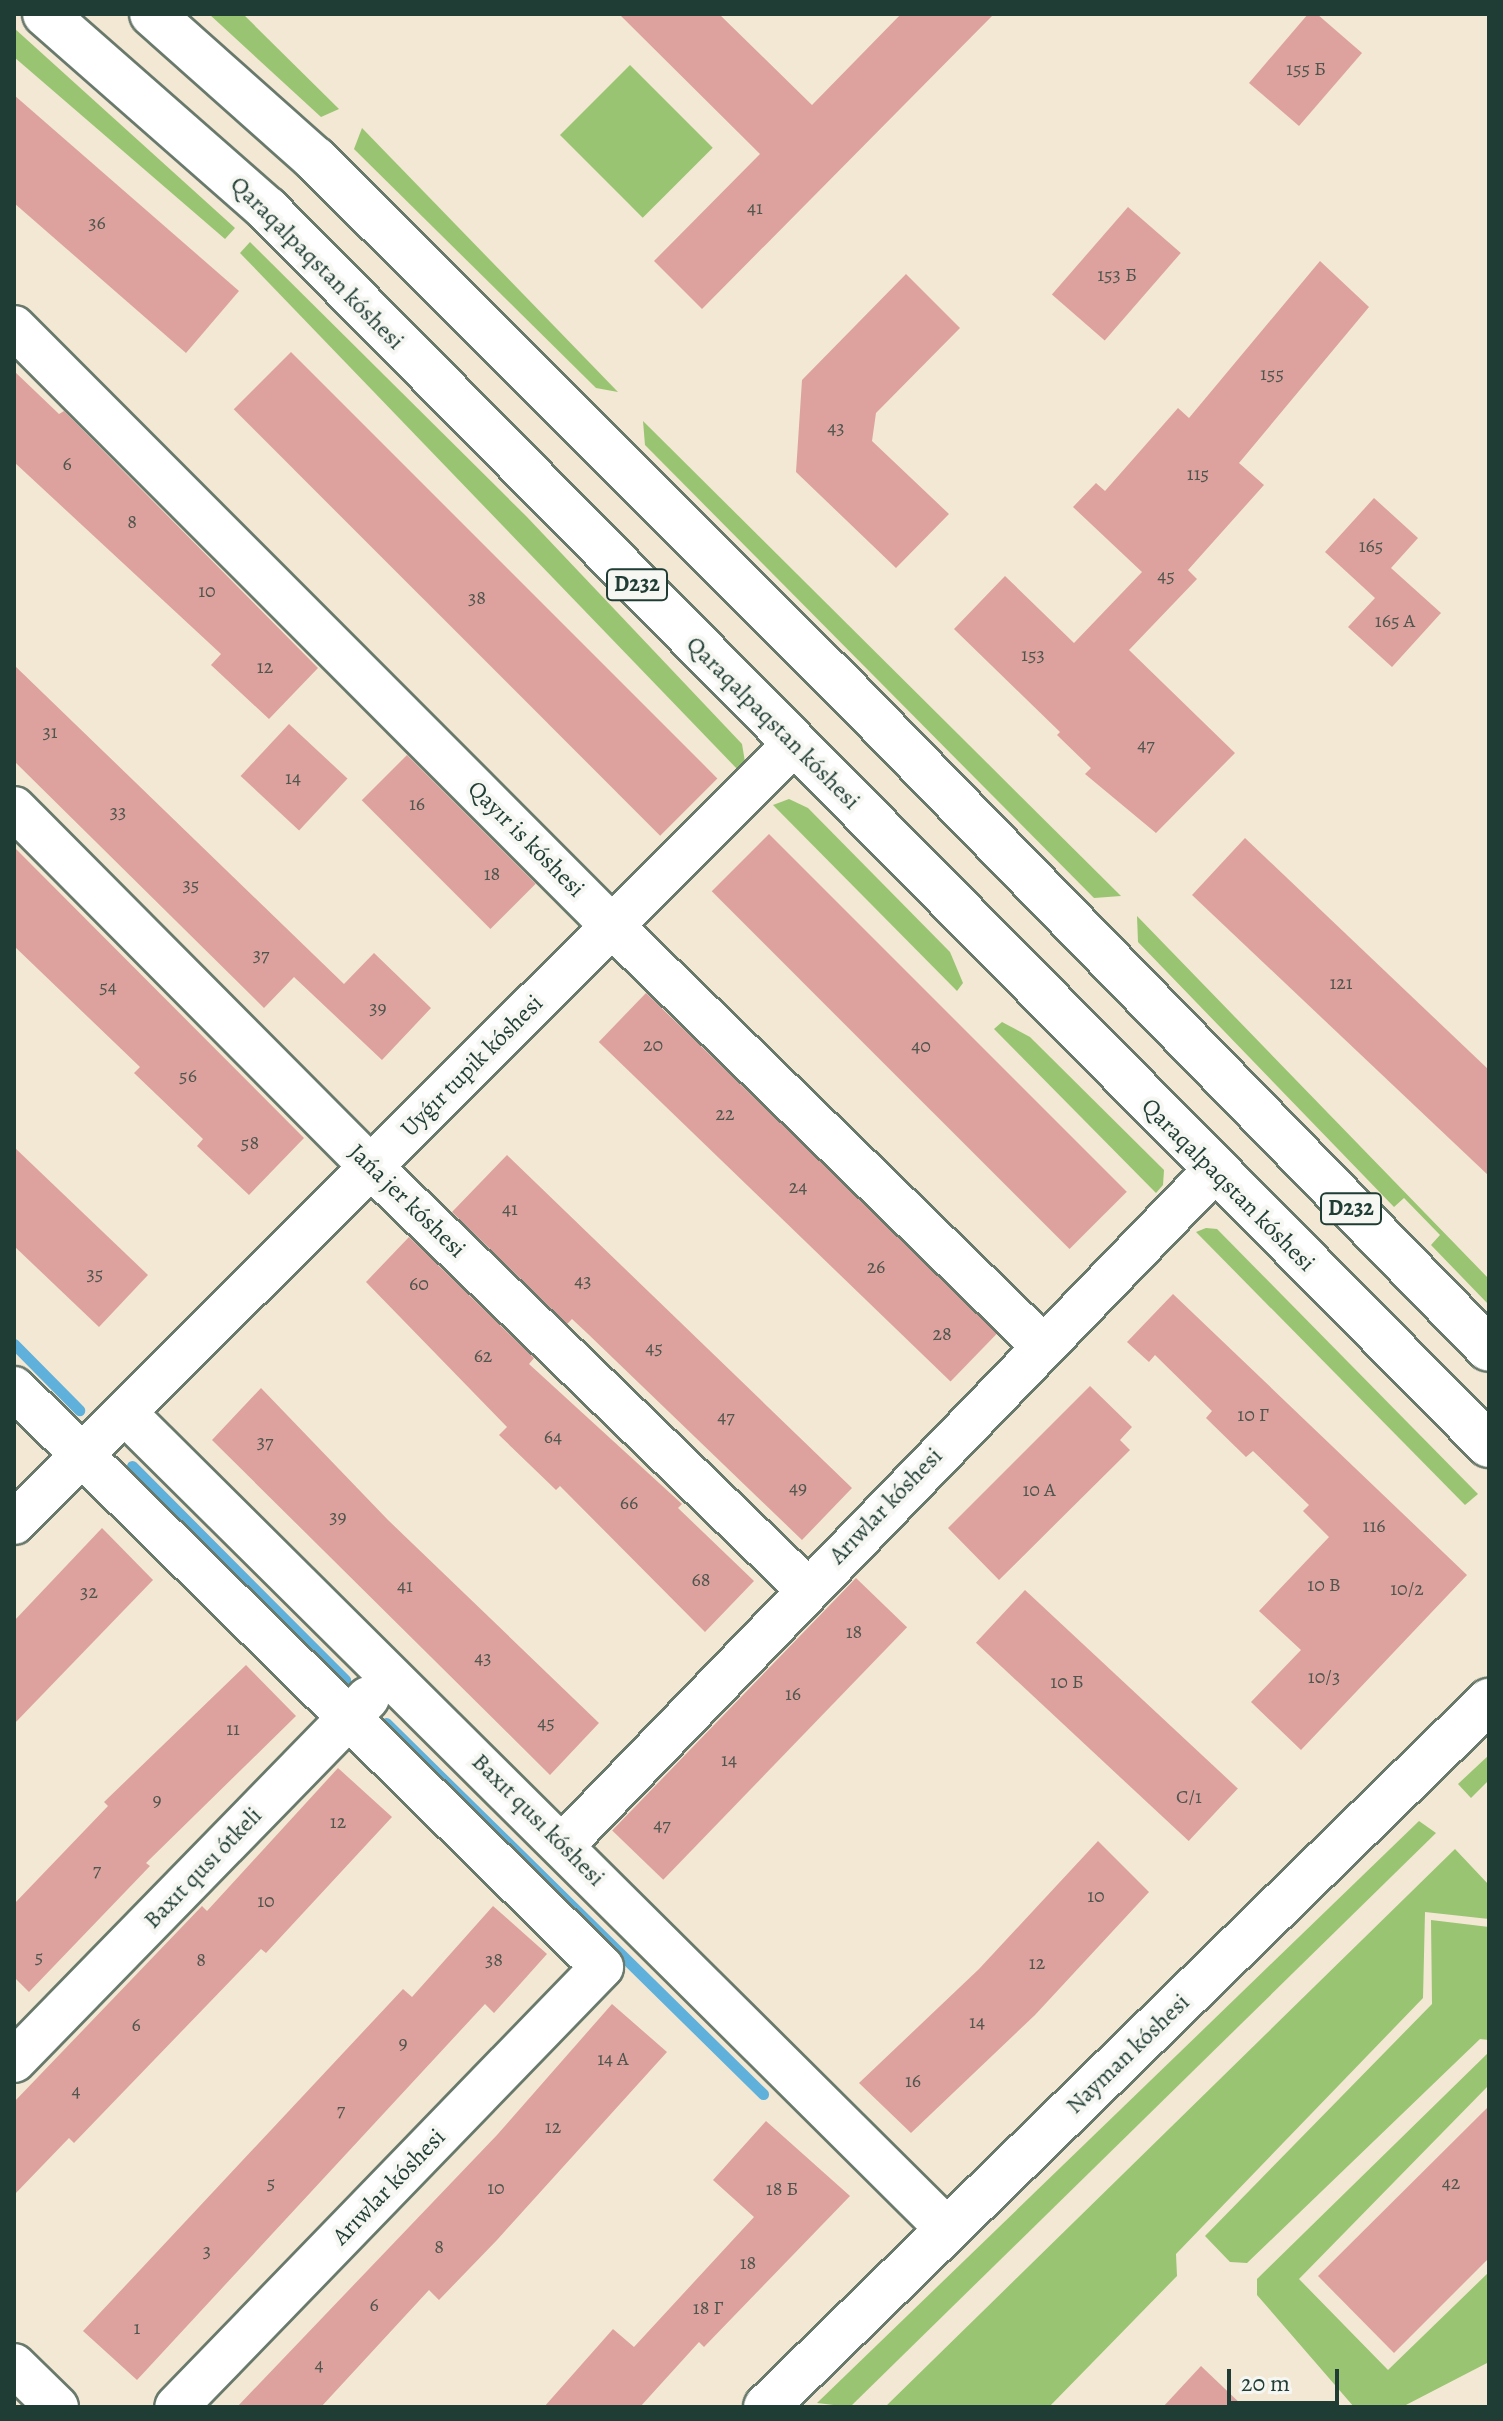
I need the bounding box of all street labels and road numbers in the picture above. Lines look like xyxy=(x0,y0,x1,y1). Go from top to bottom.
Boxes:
street label: Qaraqalpaqstan kóshesi xyxy=(224,170,410,356)
road number: D232 xyxy=(605,567,669,603)
street label: Qaraqalpaqstan kóshesi xyxy=(680,630,866,816)
street label: Qayır is kóshesi xyxy=(462,775,590,903)
street label: Uyǵır tupik kóshesi xyxy=(395,989,549,1143)
street label: Qaraqalpaqstan kóshesi xyxy=(1135,1092,1321,1278)
street label: Jańa jer kóshesi xyxy=(343,1138,471,1264)
road number: D232 xyxy=(1319,1191,1383,1227)
street label: Arıwlar kóshesi xyxy=(823,1442,949,1570)
street label: Baxıt qusı kóshesi xyxy=(466,1748,610,1892)
street label: Baxıt qusı ótkeli xyxy=(138,1801,268,1935)
street label: Nayman kóshesi xyxy=(1060,1988,1196,2120)
street label: Arıwlar kóshesi xyxy=(326,2123,452,2251)

